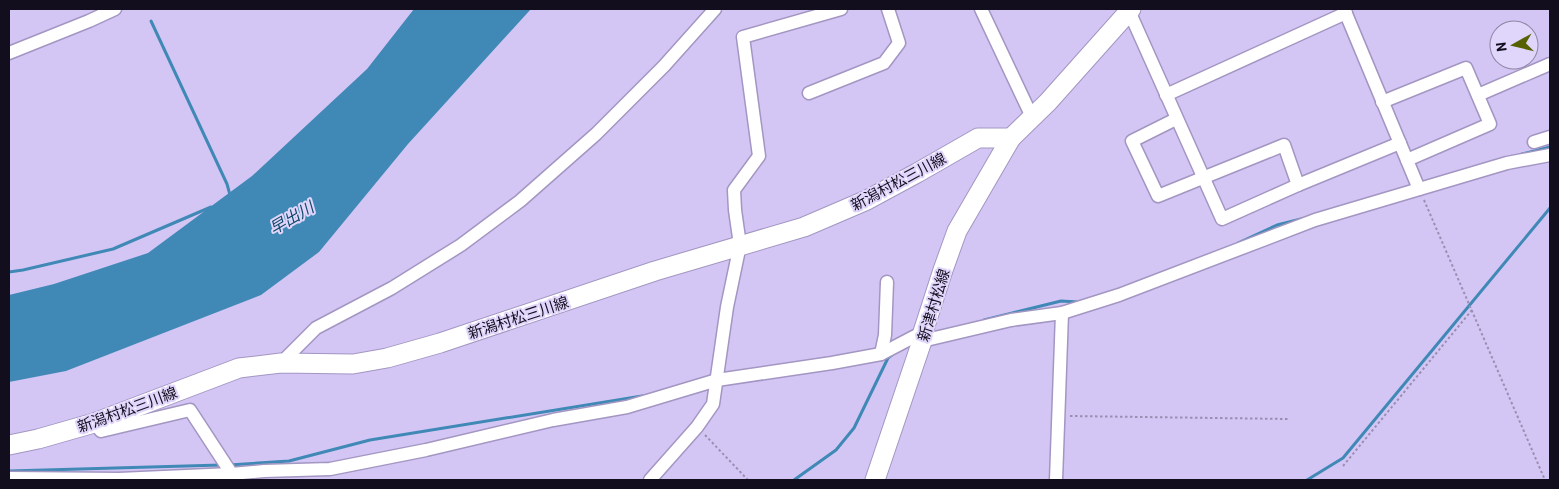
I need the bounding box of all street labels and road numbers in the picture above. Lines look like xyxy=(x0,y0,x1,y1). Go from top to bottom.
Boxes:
street label: 新潟村松三川線 xyxy=(847,148,949,214)
street label: 新津村松線 xyxy=(913,266,953,344)
street label: 新潟村松三川線 xyxy=(465,292,571,342)
street label: 新潟村松三川線 xyxy=(75,383,179,435)

